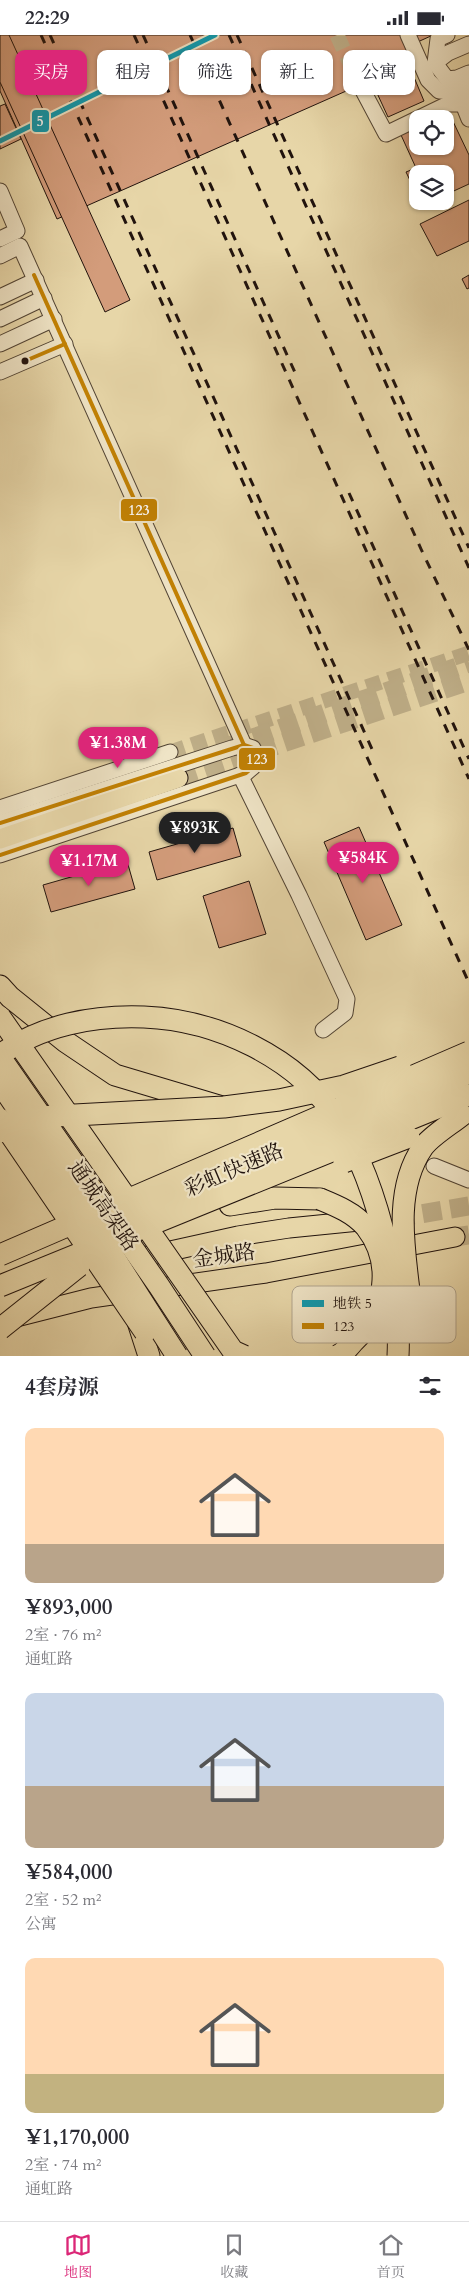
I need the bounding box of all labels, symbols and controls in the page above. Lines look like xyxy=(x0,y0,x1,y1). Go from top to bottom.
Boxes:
text: 22:29 xyxy=(25,5,69,31)
chip: 买房 xyxy=(15,50,87,95)
chip: 租房 xyxy=(97,50,169,95)
chip: 筛选 xyxy=(179,50,251,95)
chip: 新上 xyxy=(261,50,333,95)
chip: 公寓 xyxy=(343,50,415,95)
line badge: 5 xyxy=(31,109,50,133)
map controls xyxy=(409,110,454,210)
button: locate xyxy=(409,110,454,155)
text: 5 xyxy=(36,112,44,131)
button: layers xyxy=(409,165,454,210)
unlabelled marker xyxy=(20,356,30,366)
line badge: 123 xyxy=(120,498,158,522)
text: 123 xyxy=(128,501,150,520)
pin: ¥1.38M xyxy=(77,727,159,769)
text: ¥1.38M xyxy=(89,732,147,754)
line badge: 123 xyxy=(238,747,276,771)
text: 123 xyxy=(246,750,268,769)
pin: ¥893K xyxy=(160,811,230,854)
text: ¥893K xyxy=(170,817,220,839)
pin: ¥584K xyxy=(328,841,398,884)
pin: ¥1.17M xyxy=(48,845,130,887)
text: ¥584K xyxy=(338,847,388,869)
text: ¥1.17M xyxy=(60,850,118,872)
street label: 彩虹快速路 xyxy=(180,1136,288,1204)
street label: 通城高架路 xyxy=(61,1155,145,1257)
street label: 金城路 xyxy=(191,1237,257,1275)
legend xyxy=(292,1286,456,1343)
text: 地铁 5 xyxy=(333,1294,372,1313)
text: 123 xyxy=(333,1317,355,1336)
icon: filters xyxy=(416,1372,444,1400)
text: 4套房源 xyxy=(25,1373,99,1402)
icon: home xyxy=(190,1460,280,1550)
text: ¥893,000 xyxy=(25,1593,112,1622)
text: 2室 · 76 m² xyxy=(25,1624,101,1646)
text: 通虹路 xyxy=(25,1648,73,1670)
icon: home xyxy=(190,1725,280,1815)
text: ¥584,000 xyxy=(25,1858,112,1887)
text: 2室 · 52 m² xyxy=(25,1889,101,1911)
text: 公寓 xyxy=(25,1913,57,1935)
icon: home xyxy=(190,1990,280,2080)
text: ¥1,170,000 xyxy=(25,2123,129,2152)
text: 2室 · 74 m² xyxy=(25,2154,101,2176)
text: 通虹路 xyxy=(25,2178,73,2200)
tab: 地图 xyxy=(64,2231,92,2282)
tab: 收藏 xyxy=(220,2231,248,2282)
tab: 首页 xyxy=(377,2231,405,2282)

